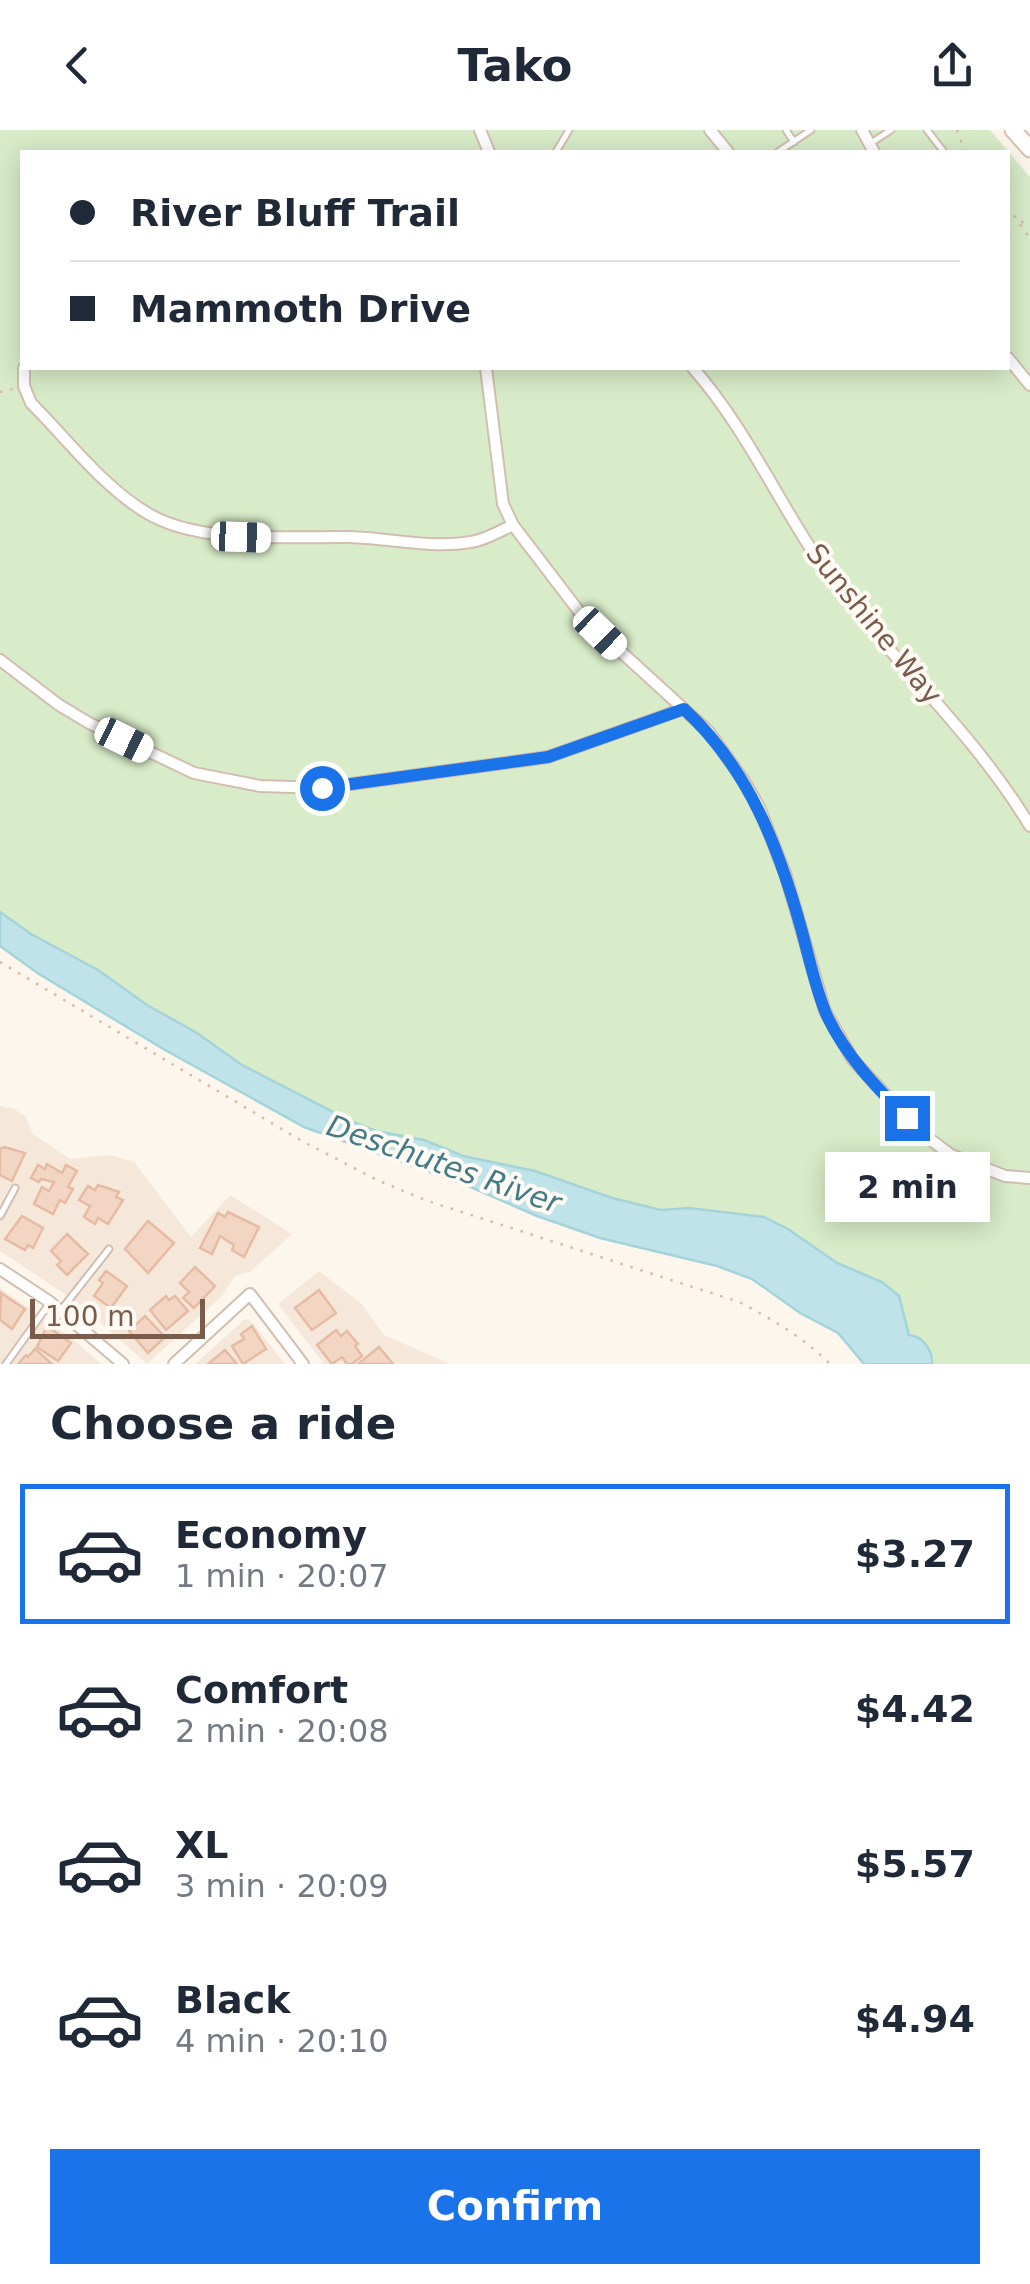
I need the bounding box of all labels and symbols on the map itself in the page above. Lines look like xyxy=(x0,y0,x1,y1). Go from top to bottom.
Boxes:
car xyxy=(210,521,272,553)
street label: Sunshine Way xyxy=(799,537,949,711)
car xyxy=(568,601,632,665)
car xyxy=(90,713,158,767)
route start xyxy=(300,766,345,811)
route end xyxy=(885,1096,930,1141)
water label: Deschutes River xyxy=(323,1108,567,1221)
callout: 2 min xyxy=(824,1153,990,1223)
scale bar xyxy=(30,1294,205,1338)

